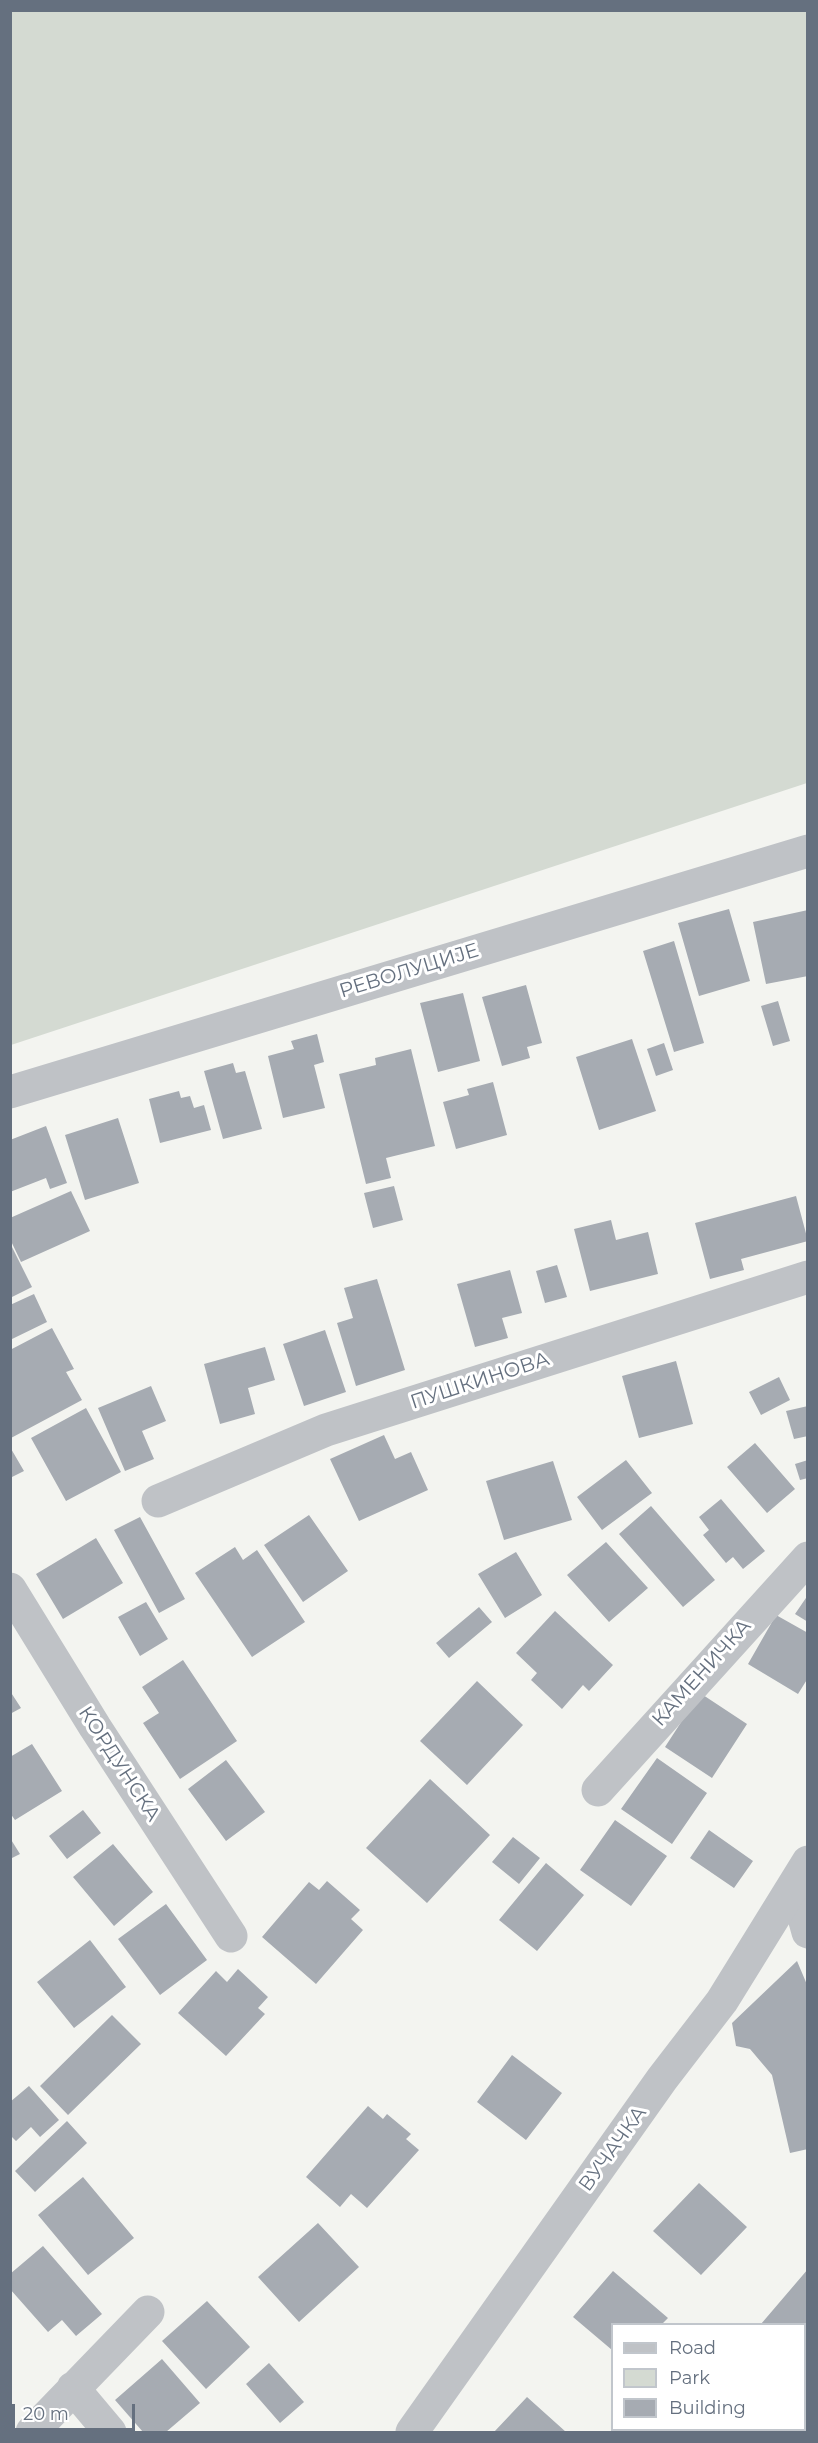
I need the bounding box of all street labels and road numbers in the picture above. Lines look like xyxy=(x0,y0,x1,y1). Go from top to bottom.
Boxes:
street label: РЕВОЛУЦИЈЕ xyxy=(337,938,481,1004)
street label: ПУШКИНОВА xyxy=(408,1347,552,1415)
street label: КАМЕНИЧКА xyxy=(648,1614,756,1732)
street label: КОРДУНСКА xyxy=(73,1702,165,1826)
street label: ВУЧАЧКА xyxy=(574,2102,652,2196)

